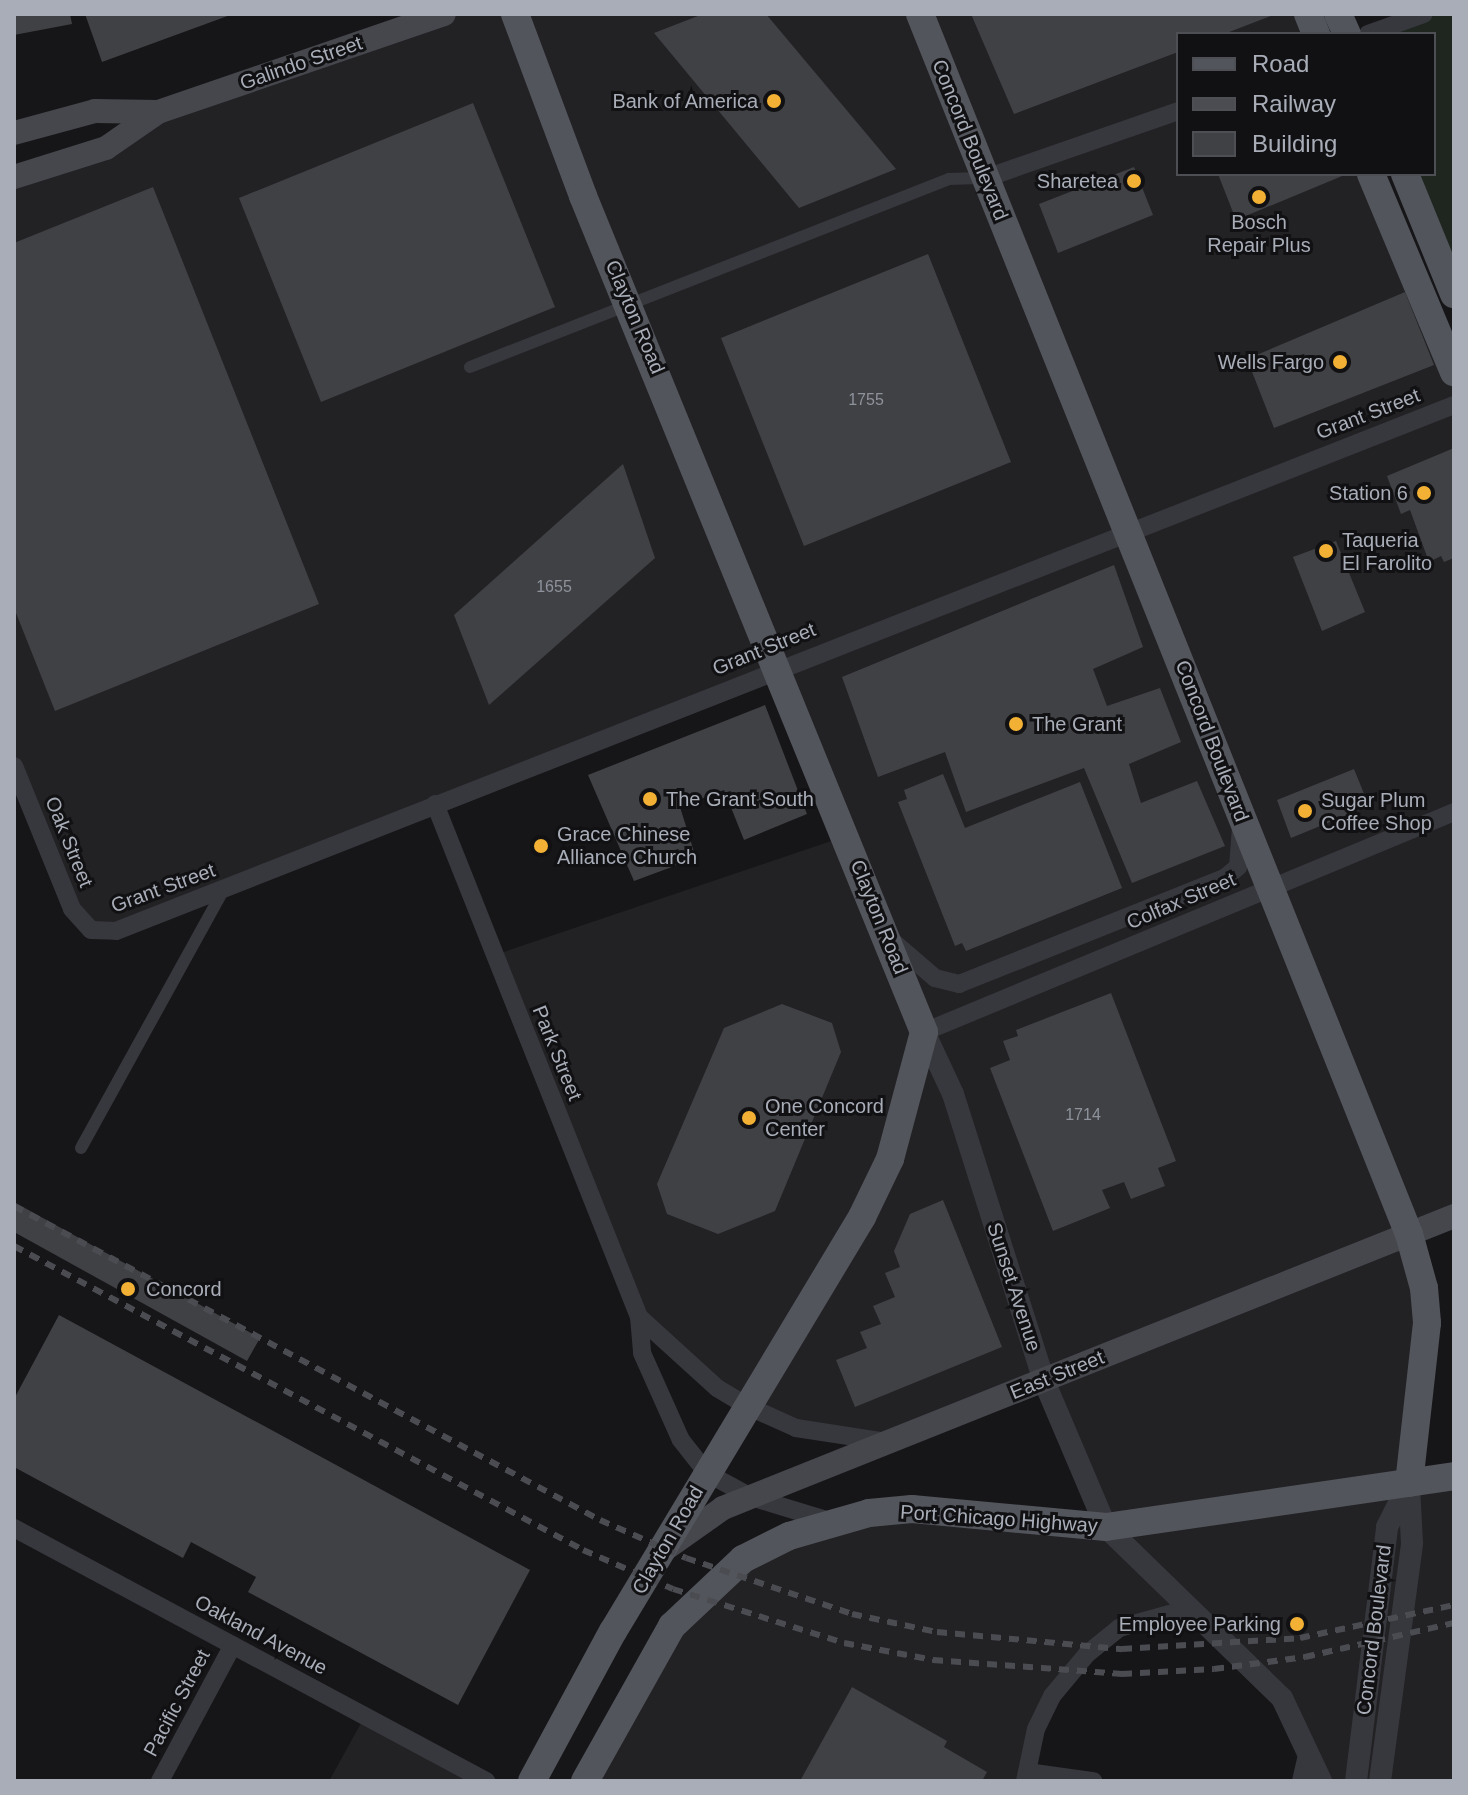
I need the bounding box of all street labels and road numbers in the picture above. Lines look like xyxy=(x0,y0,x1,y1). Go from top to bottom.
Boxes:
street label: Galindo Street xyxy=(237,31,365,95)
street label: Concord Boulevard xyxy=(927,56,1013,224)
street label: Clayton Road xyxy=(600,257,670,377)
street label: Grant Street xyxy=(1313,383,1423,445)
street label: Grant Street xyxy=(709,617,819,681)
street label: Concord Boulevard xyxy=(1170,657,1254,825)
street label: Oak Street xyxy=(40,793,98,891)
street label: Clayton Road xyxy=(845,856,913,978)
street label: Grant Street xyxy=(108,858,218,918)
street label: Colfax Street xyxy=(1123,867,1239,935)
street label: Park Street xyxy=(527,1002,587,1104)
street label: Sunset Avenue xyxy=(982,1219,1046,1355)
street label: East Street xyxy=(1007,1345,1107,1405)
street label: Clayton Road xyxy=(627,1482,709,1598)
street label: Port Chicago Highway xyxy=(899,1500,1099,1538)
street label: Concord Boulevard xyxy=(1352,1544,1396,1716)
street label: Oakland Avenue xyxy=(190,1590,332,1680)
street label: Pacific Street xyxy=(139,1645,215,1761)

